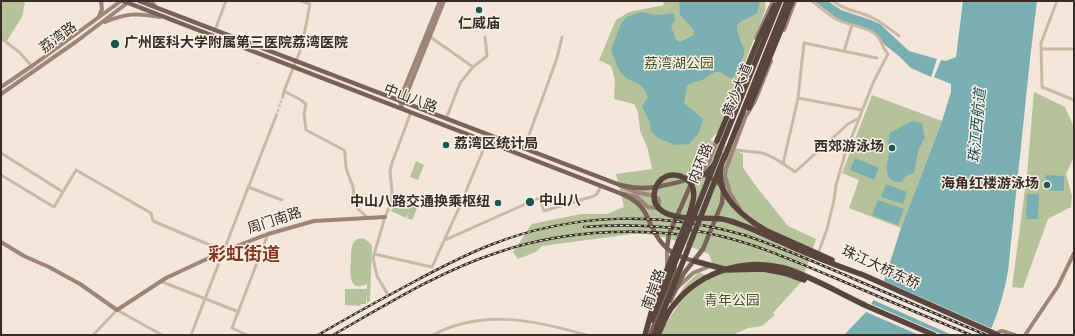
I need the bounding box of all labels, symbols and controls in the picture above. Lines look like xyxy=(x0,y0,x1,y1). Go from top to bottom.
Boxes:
marker: 仁威庙 xyxy=(474,5,484,15)
place label: 仁威庙 xyxy=(458,17,500,33)
street label: 荔湾路 xyxy=(37,20,81,58)
place label: 广州医科大学附属第三医院荔湾医院 xyxy=(124,36,348,52)
marker: 广州医科大学附属第三医院荔湾医院 xyxy=(109,38,121,50)
park label: 荔湾湖公园 xyxy=(644,57,714,73)
street label: 黄沙大道 xyxy=(721,62,757,120)
street label: 中山八路 xyxy=(381,82,439,118)
water label: 珠江西航道 xyxy=(967,88,991,164)
place label: 荔湾区统计局 xyxy=(454,137,538,153)
marker: 荔湾区统计局 xyxy=(441,140,451,150)
place label: 西郊游泳场 xyxy=(814,140,884,156)
street label: 内环路 xyxy=(686,141,718,187)
marker: 西郊游泳场 xyxy=(887,143,897,153)
place label: 海角红楼游泳场 xyxy=(941,177,1039,193)
marker: 海角红楼游泳场 xyxy=(1042,180,1052,190)
place label: 中山八 xyxy=(539,194,581,210)
place label: 中山八路交通换乘枢纽 xyxy=(350,195,490,211)
marker: 中山八 xyxy=(524,196,536,208)
marker: 中山八路交通换乘枢纽 xyxy=(493,198,503,208)
street label: 周门南路 xyxy=(246,205,304,239)
street label: 珠江大桥东桥 xyxy=(838,244,922,294)
district label: 彩虹街道 xyxy=(208,245,280,267)
street label: 南岸路 xyxy=(640,267,670,313)
park label: 青年公园 xyxy=(704,294,760,310)

